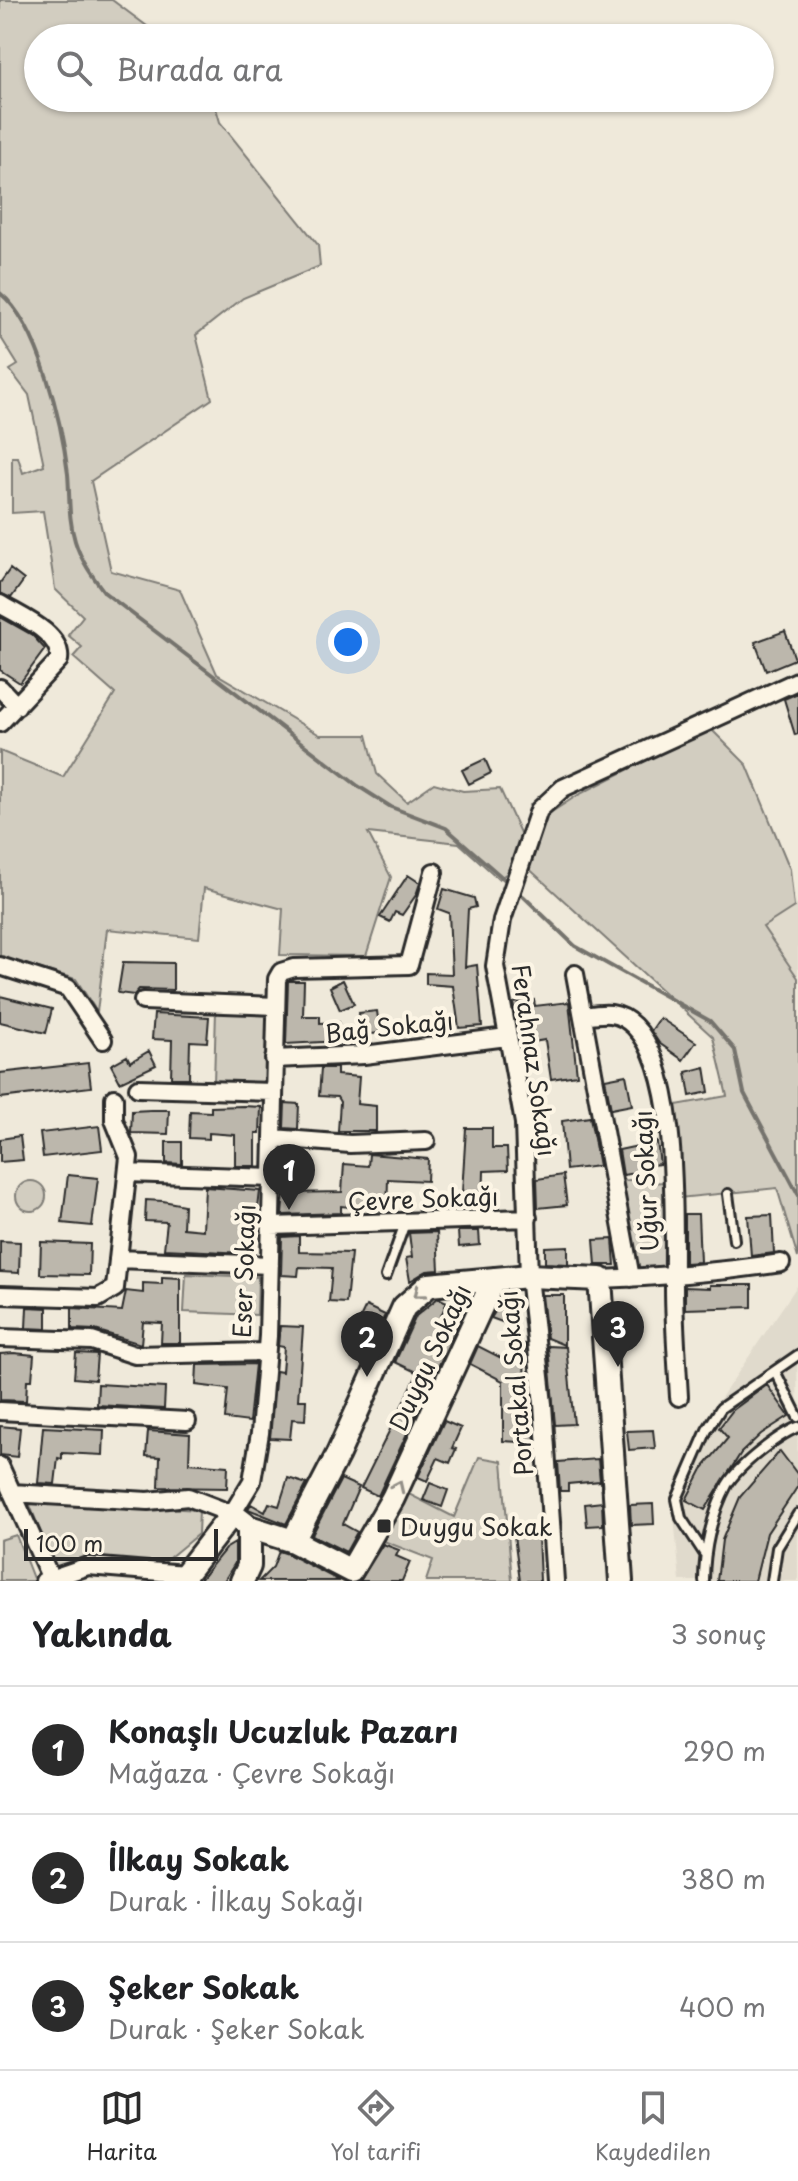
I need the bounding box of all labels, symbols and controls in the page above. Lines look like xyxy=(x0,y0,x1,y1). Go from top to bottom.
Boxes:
search box xyxy=(24,24,774,112)
icon: search xyxy=(52,46,96,90)
text: Burada ara xyxy=(116,46,282,91)
your location xyxy=(328,622,368,662)
street label: Ferahnaz Sokağı xyxy=(504,962,566,1158)
street label: Bağ Sokağı xyxy=(323,1001,455,1051)
street label: Uğur Sokağı xyxy=(623,1109,667,1253)
pin: 1 xyxy=(263,1144,315,1210)
street label: Çevre Sokağı xyxy=(347,1177,499,1219)
street label: Eser Sokağı xyxy=(223,1203,263,1339)
street label: Duygu Sokağı xyxy=(379,1278,479,1436)
one-way arrow xyxy=(414,1284,429,1298)
street label: Portakal Sokağı xyxy=(489,1289,541,1477)
pin: 3 xyxy=(592,1301,644,1367)
pin: 2 xyxy=(341,1311,393,1377)
one-way arrow xyxy=(388,1480,404,1494)
place label: Duygu Sokak xyxy=(400,1508,553,1544)
marker: Duygu Sokak xyxy=(375,1517,393,1535)
scale bar xyxy=(24,1525,218,1561)
text: 100 m xyxy=(36,1526,103,1559)
text: Yakında xyxy=(32,1607,172,1659)
text: 3 sonuç xyxy=(671,1614,766,1653)
text: Konaşlı Ucuzluk Pazarı xyxy=(108,1708,458,1753)
text: 1 xyxy=(52,1731,64,1770)
text: 290 m xyxy=(683,1731,766,1770)
text: Mağaza · Çevre Sokağı xyxy=(108,1753,395,1792)
text: İlkay Sokak xyxy=(108,1836,289,1881)
text: 2 xyxy=(49,1859,67,1898)
text: 380 m xyxy=(681,1859,766,1898)
text: Durak · İlkay Sokağı xyxy=(108,1881,364,1920)
text: Şeker Sokak xyxy=(108,1964,299,2009)
text: 3 xyxy=(49,1987,67,2026)
text: 400 m xyxy=(679,1987,766,2026)
text: Durak · Şeker Sokak xyxy=(108,2009,365,2048)
tab: Harita xyxy=(87,2086,157,2167)
tab: Yol tarifi xyxy=(330,2086,421,2167)
tab: Kaydedilen xyxy=(595,2086,711,2167)

